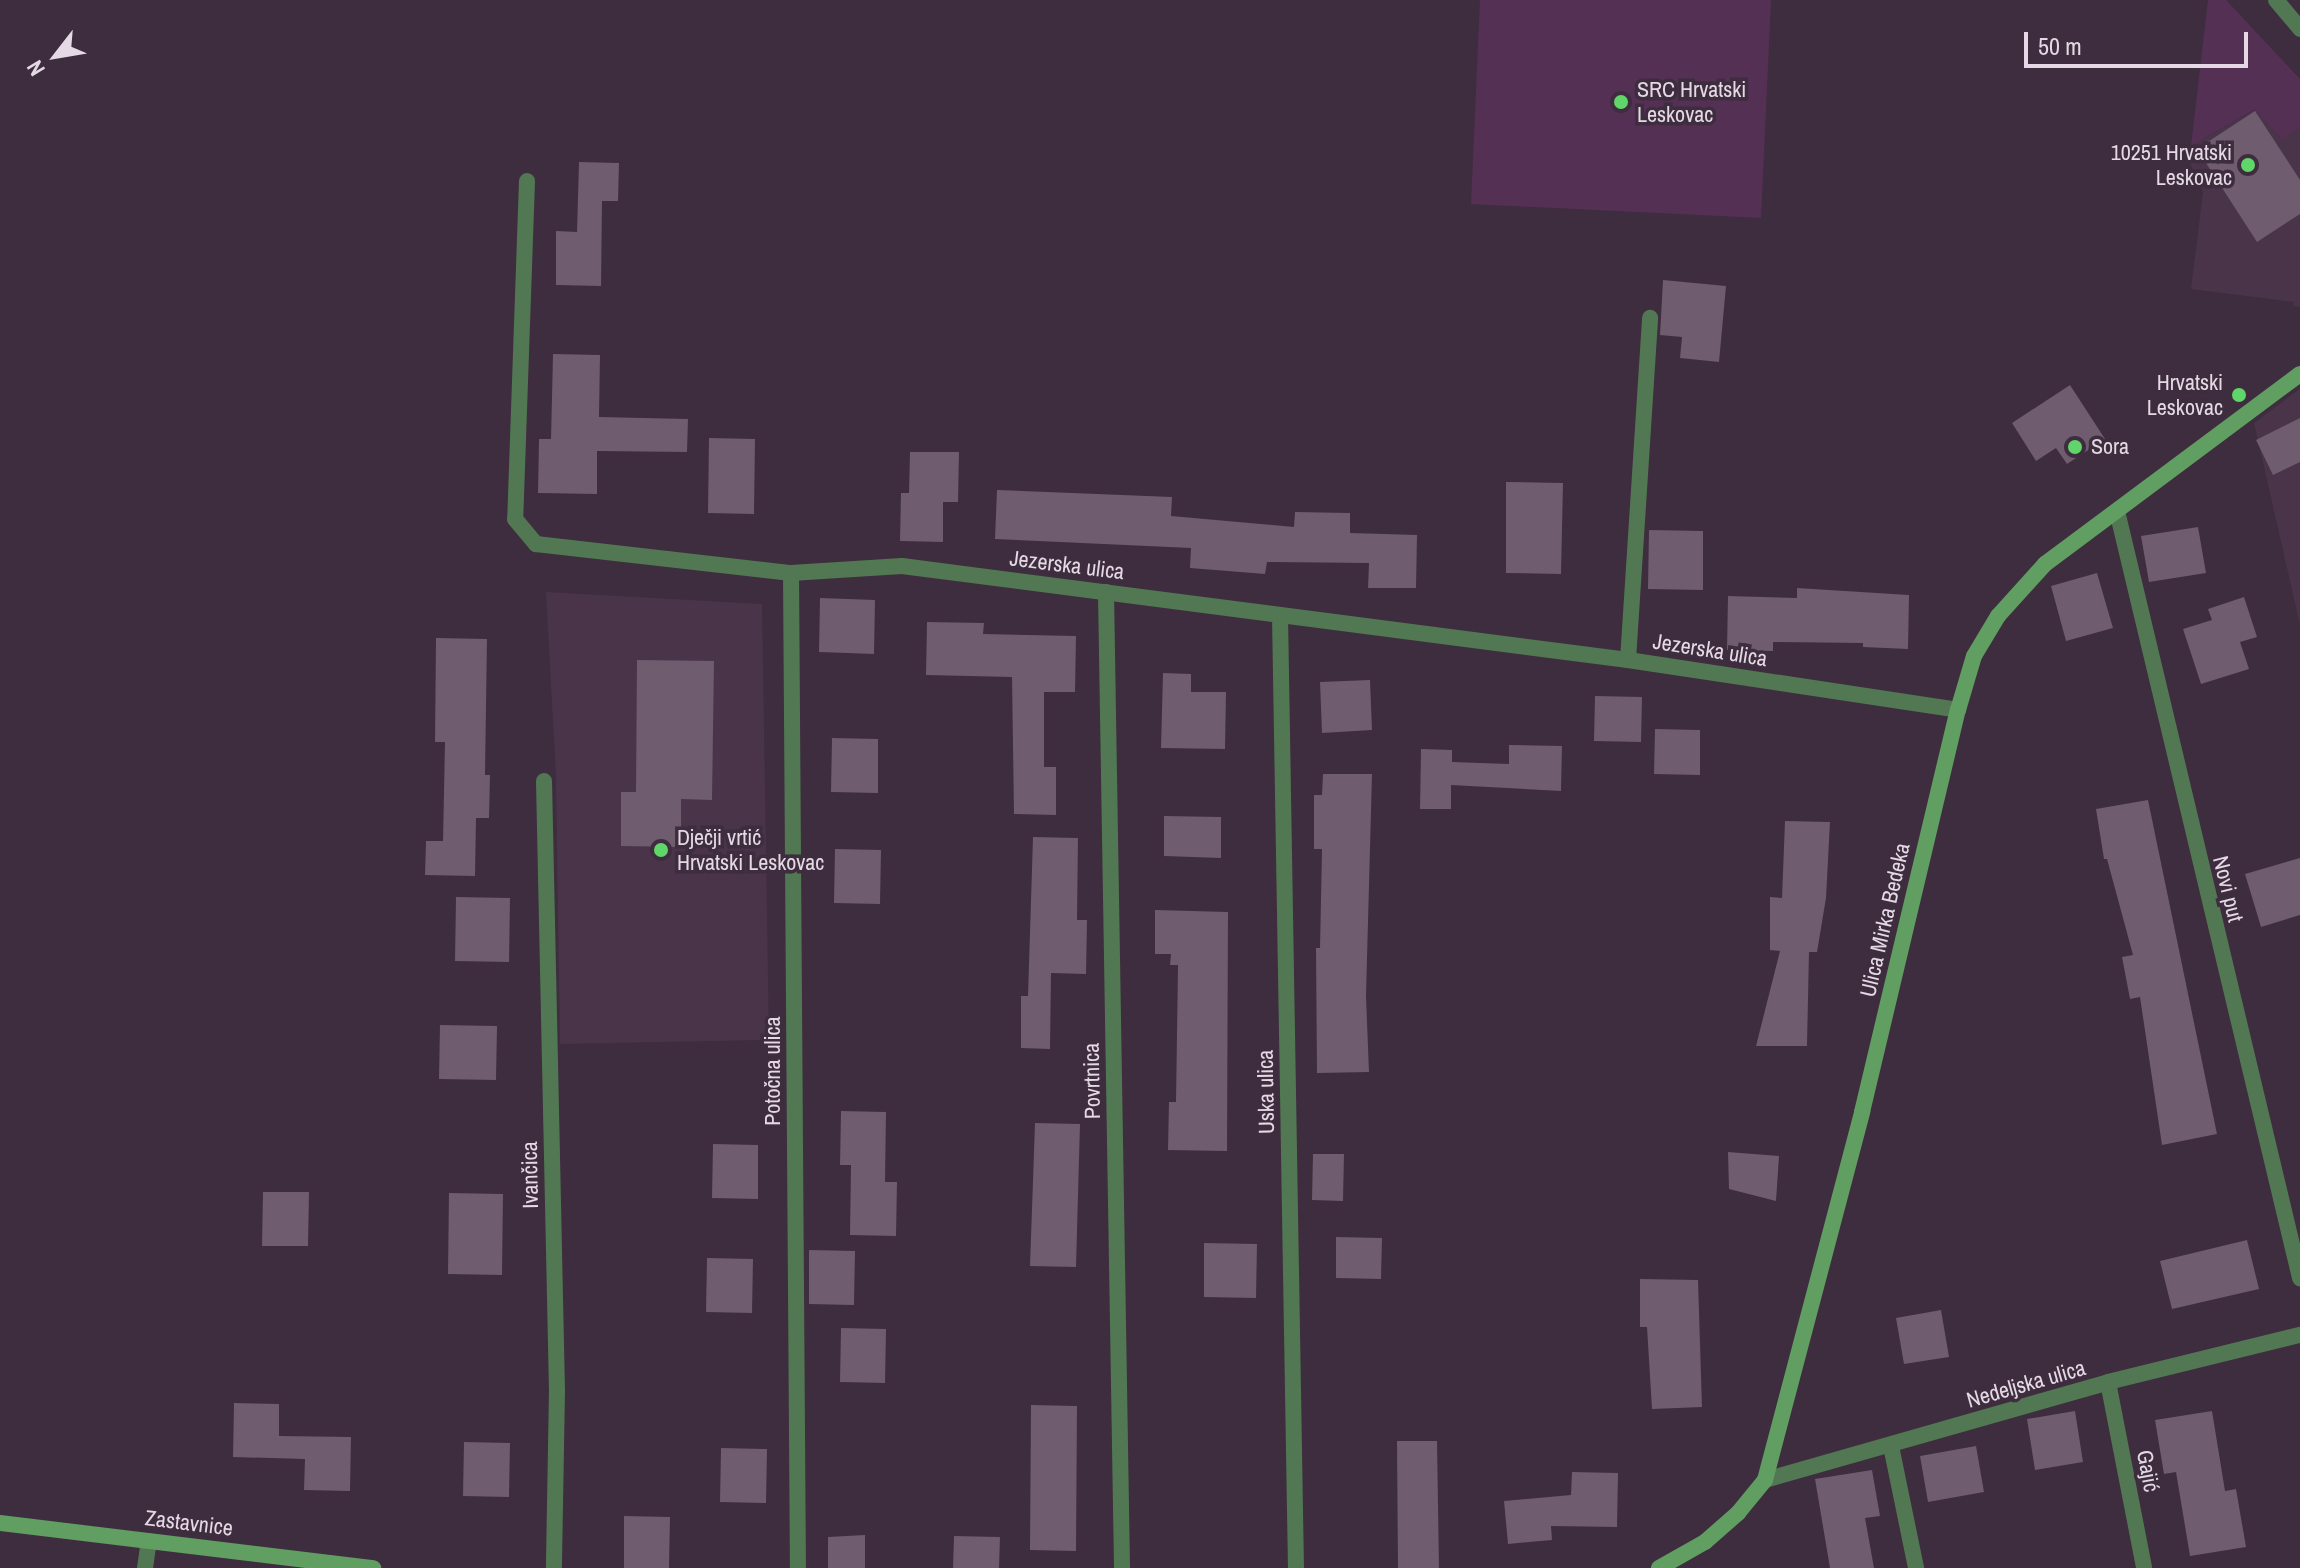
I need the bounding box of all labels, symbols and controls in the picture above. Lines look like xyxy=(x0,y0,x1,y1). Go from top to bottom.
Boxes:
north arrow xyxy=(16,16,96,96)
scale bar xyxy=(2028,16,2252,66)
text: 50 m xyxy=(2038,30,2082,62)
text: N xyxy=(19,55,52,82)
place label: SRC Hrvatski Leskovac xyxy=(1637,76,1746,128)
marker: SRC Hrvatski Leskovac xyxy=(1612,93,1630,111)
place label: 10251 Hrvatski Leskovac xyxy=(2111,139,2232,190)
marker: 10251 Hrvatski Leskovac xyxy=(2239,156,2257,174)
place label: Hrvatski Leskovac xyxy=(2147,369,2223,420)
marker: Hrvatski Leskovac xyxy=(2230,386,2248,404)
place label: Sora xyxy=(2091,434,2129,460)
marker: Sora xyxy=(2066,438,2084,456)
street label: Jezerska ulica xyxy=(1008,545,1126,585)
street label: Jezerska ulica xyxy=(1651,628,1769,672)
place label: Dječji vrtić Hrvatski Leskovac xyxy=(677,824,824,876)
street label: Ulica Mirka Bedeka xyxy=(1854,840,1916,1000)
marker: Dječji vrtić Hrvatski Leskovac xyxy=(652,841,670,859)
street label: Novi put xyxy=(2207,853,2249,925)
street label: Potočna ulica xyxy=(760,1016,786,1126)
street label: Povrtnica xyxy=(1078,1043,1106,1119)
street label: Uska ulica xyxy=(1252,1050,1280,1134)
street label: Ivančica xyxy=(516,1141,544,1209)
street label: Nedeljska ulica xyxy=(1964,1354,2088,1414)
street label: Gajić xyxy=(2131,1448,2165,1494)
street label: Zastavnice xyxy=(144,1505,234,1541)

